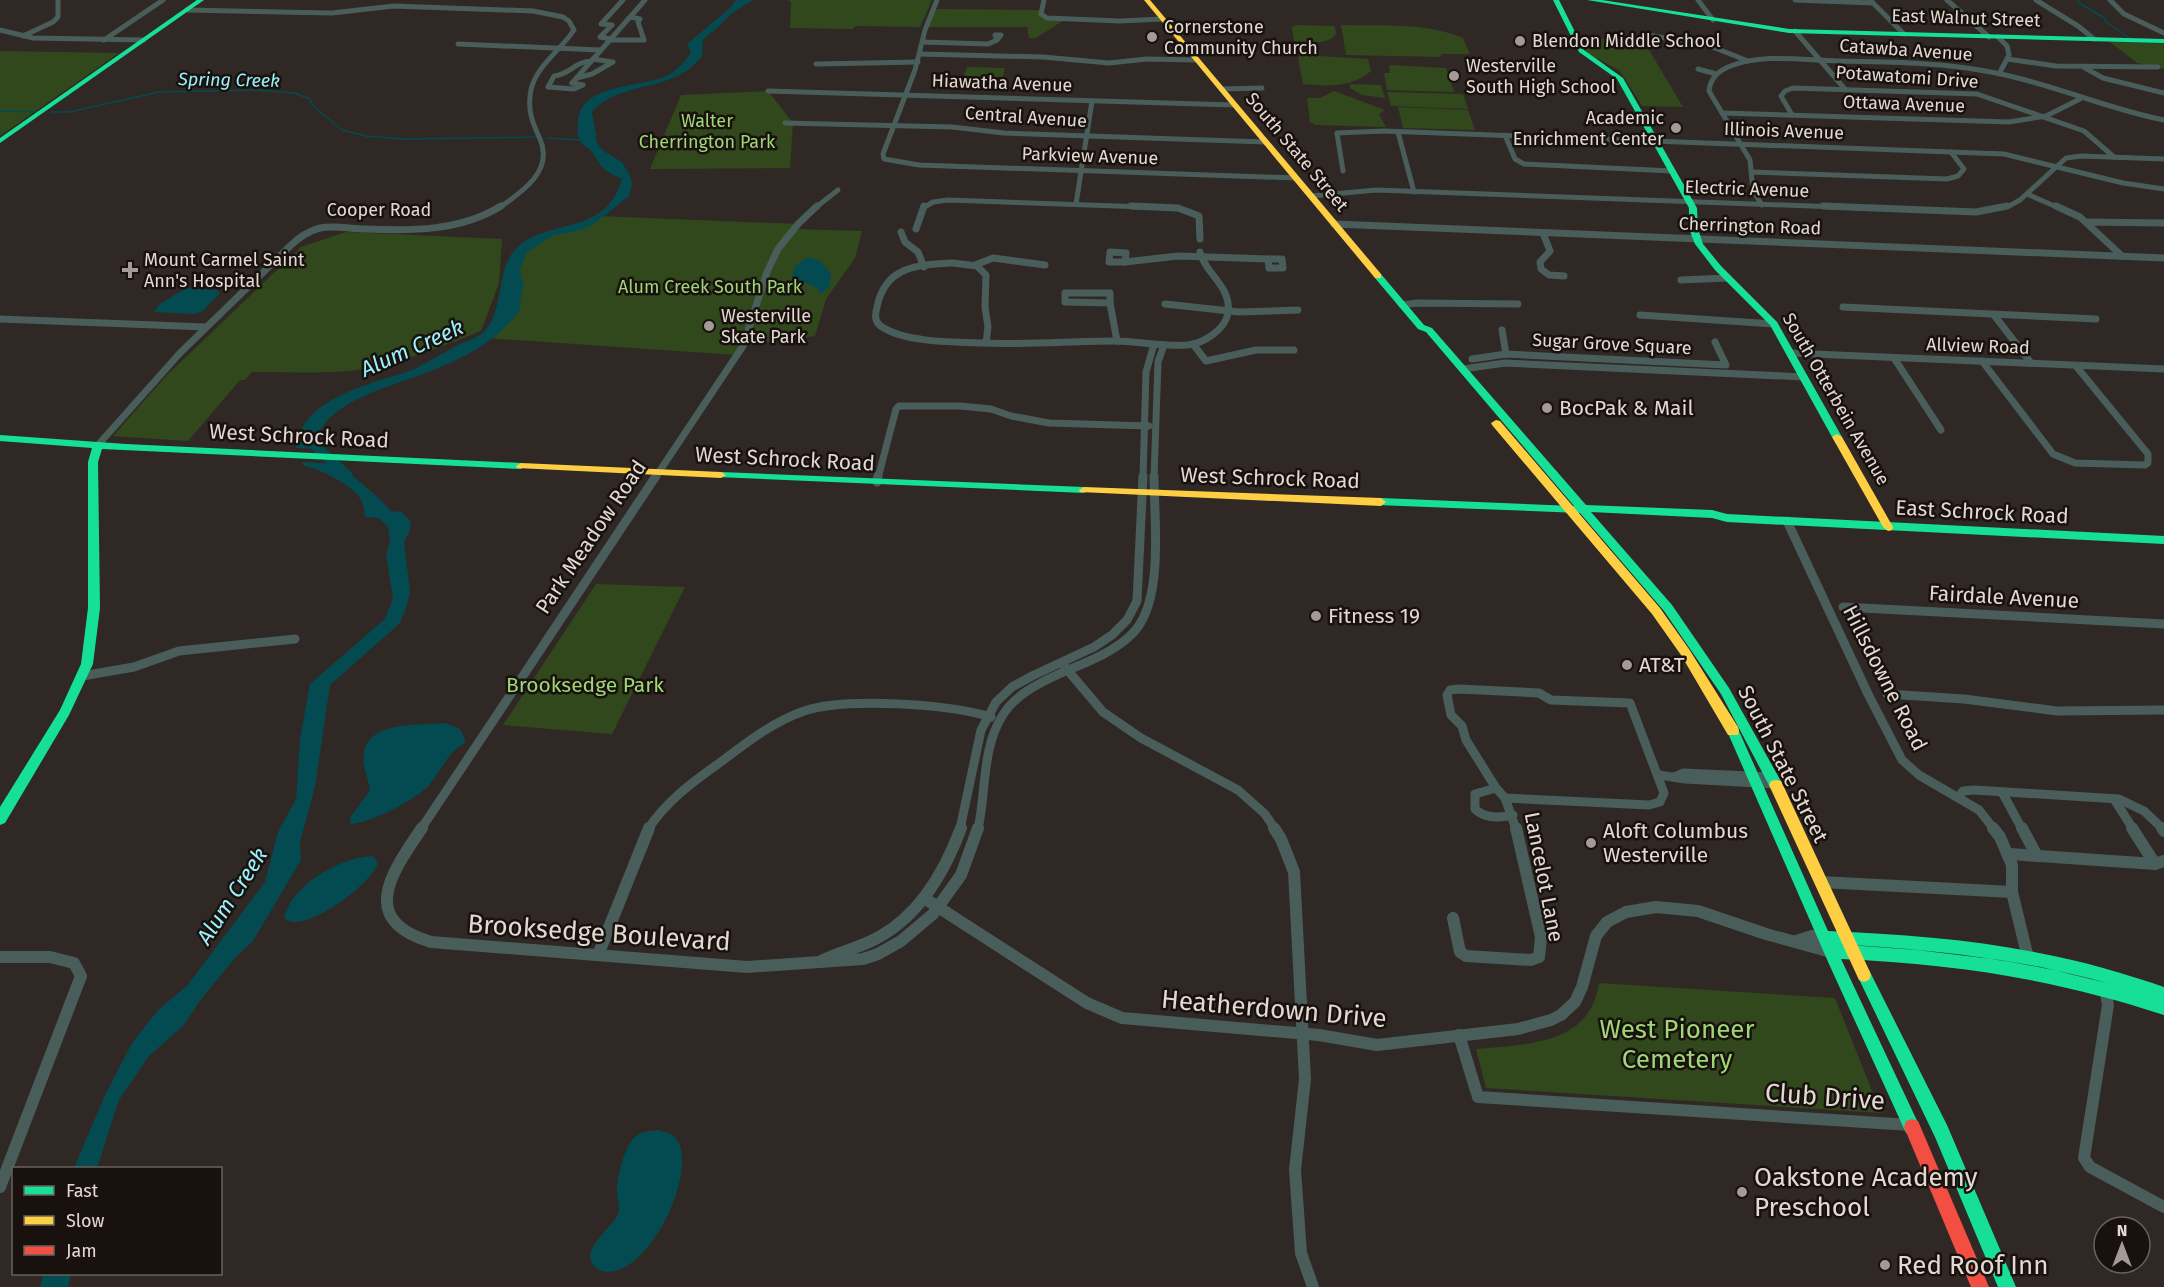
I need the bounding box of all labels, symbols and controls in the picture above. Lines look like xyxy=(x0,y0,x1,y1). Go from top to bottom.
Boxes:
street label: East Walnut Street xyxy=(1891,4,2041,32)
place label: Cornerstone Community Church xyxy=(1164,16,1318,59)
marker: Cornerstone Community Church xyxy=(1145,30,1159,44)
place label: Blendon Middle School xyxy=(1532,30,1721,52)
marker: Blendon Middle School xyxy=(1513,34,1527,48)
street label: Catawba Avenue xyxy=(1839,34,1973,66)
place label: Westerville South High School xyxy=(1466,55,1616,98)
street label: Potawatomi Drive xyxy=(1835,61,1979,93)
water label: Spring Creek xyxy=(177,68,280,92)
marker: Westerville South High School xyxy=(1447,69,1461,83)
street label: Hiawatha Avenue xyxy=(931,70,1073,96)
street label: South State Street xyxy=(1241,88,1353,216)
street label: Ottawa Avenue xyxy=(1843,91,1965,117)
street label: Central Avenue xyxy=(964,102,1088,132)
place label: Academic Enrichment Center xyxy=(1513,107,1664,150)
park label: Walter Cherrington Park xyxy=(639,110,776,153)
street label: Illinois Avenue xyxy=(1724,118,1844,144)
marker: Academic Enrichment Center xyxy=(1669,121,1683,135)
street label: Parkview Avenue xyxy=(1021,143,1159,169)
street label: Electric Avenue xyxy=(1684,176,1810,202)
street label: Cooper Road xyxy=(327,199,431,221)
street label: Cherrington Road xyxy=(1678,213,1822,239)
place label: Mount Carmel Saint Ann's Hospital xyxy=(144,249,305,292)
marker: Mount Carmel Saint Ann's Hospital xyxy=(121,261,139,279)
park label: Alum Creek South Park xyxy=(618,276,803,298)
place label: Westerville Skate Park xyxy=(721,305,811,348)
street label: South Otterbein Avenue xyxy=(1778,309,1894,489)
water label: Alum Creek xyxy=(355,313,468,383)
marker: Westerville Skate Park xyxy=(702,319,716,333)
street label: Sugar Grove Square xyxy=(1532,329,1692,359)
street label: Allview Road xyxy=(1926,333,2030,359)
place label: BocPak & Mail xyxy=(1559,395,1694,421)
marker: BocPak & Mail xyxy=(1540,401,1554,415)
street label: West Schrock Road xyxy=(209,418,389,454)
street label: West Schrock Road xyxy=(695,441,875,477)
street label: Park Meadow Road xyxy=(530,455,652,619)
street label: West Schrock Road xyxy=(1180,462,1360,494)
street label: East Schrock Road xyxy=(1895,494,2069,530)
street label: Fairdale Avenue xyxy=(1928,580,2080,614)
street label: Hillsdowne Road xyxy=(1837,601,1933,755)
place label: Fitness 19 xyxy=(1328,603,1420,629)
marker: Fitness 19 xyxy=(1309,609,1323,623)
place label: AT&T xyxy=(1639,652,1685,678)
marker: AT&T xyxy=(1620,658,1634,672)
park label: Brooksedge Park xyxy=(506,672,664,698)
street label: South State Street xyxy=(1732,681,1834,847)
street label: Lancelot Lane xyxy=(1519,810,1569,944)
place label: Aloft Columbus Westerville xyxy=(1603,818,1748,868)
marker: Aloft Columbus Westerville xyxy=(1584,836,1598,850)
water label: Alum Creek xyxy=(190,842,273,950)
street label: Brooksedge Boulevard xyxy=(466,908,732,958)
street label: Heatherdown Drive xyxy=(1160,984,1388,1034)
park label: West Pioneer Cemetery xyxy=(1599,1014,1755,1075)
street label: Club Drive xyxy=(1764,1077,1886,1117)
place label: Oakstone Academy Preschool xyxy=(1754,1162,1978,1223)
legend xyxy=(12,1167,222,1275)
text: Fast xyxy=(66,1180,99,1202)
marker: Oakstone Academy Preschool xyxy=(1735,1185,1749,1199)
text: Slow xyxy=(66,1210,105,1232)
north arrow xyxy=(2092,1215,2152,1275)
text: N xyxy=(2117,1221,2127,1240)
text: Jam xyxy=(66,1240,97,1262)
place label: Red Roof Inn xyxy=(1897,1250,2048,1281)
marker: Red Roof Inn xyxy=(1878,1258,1892,1272)

